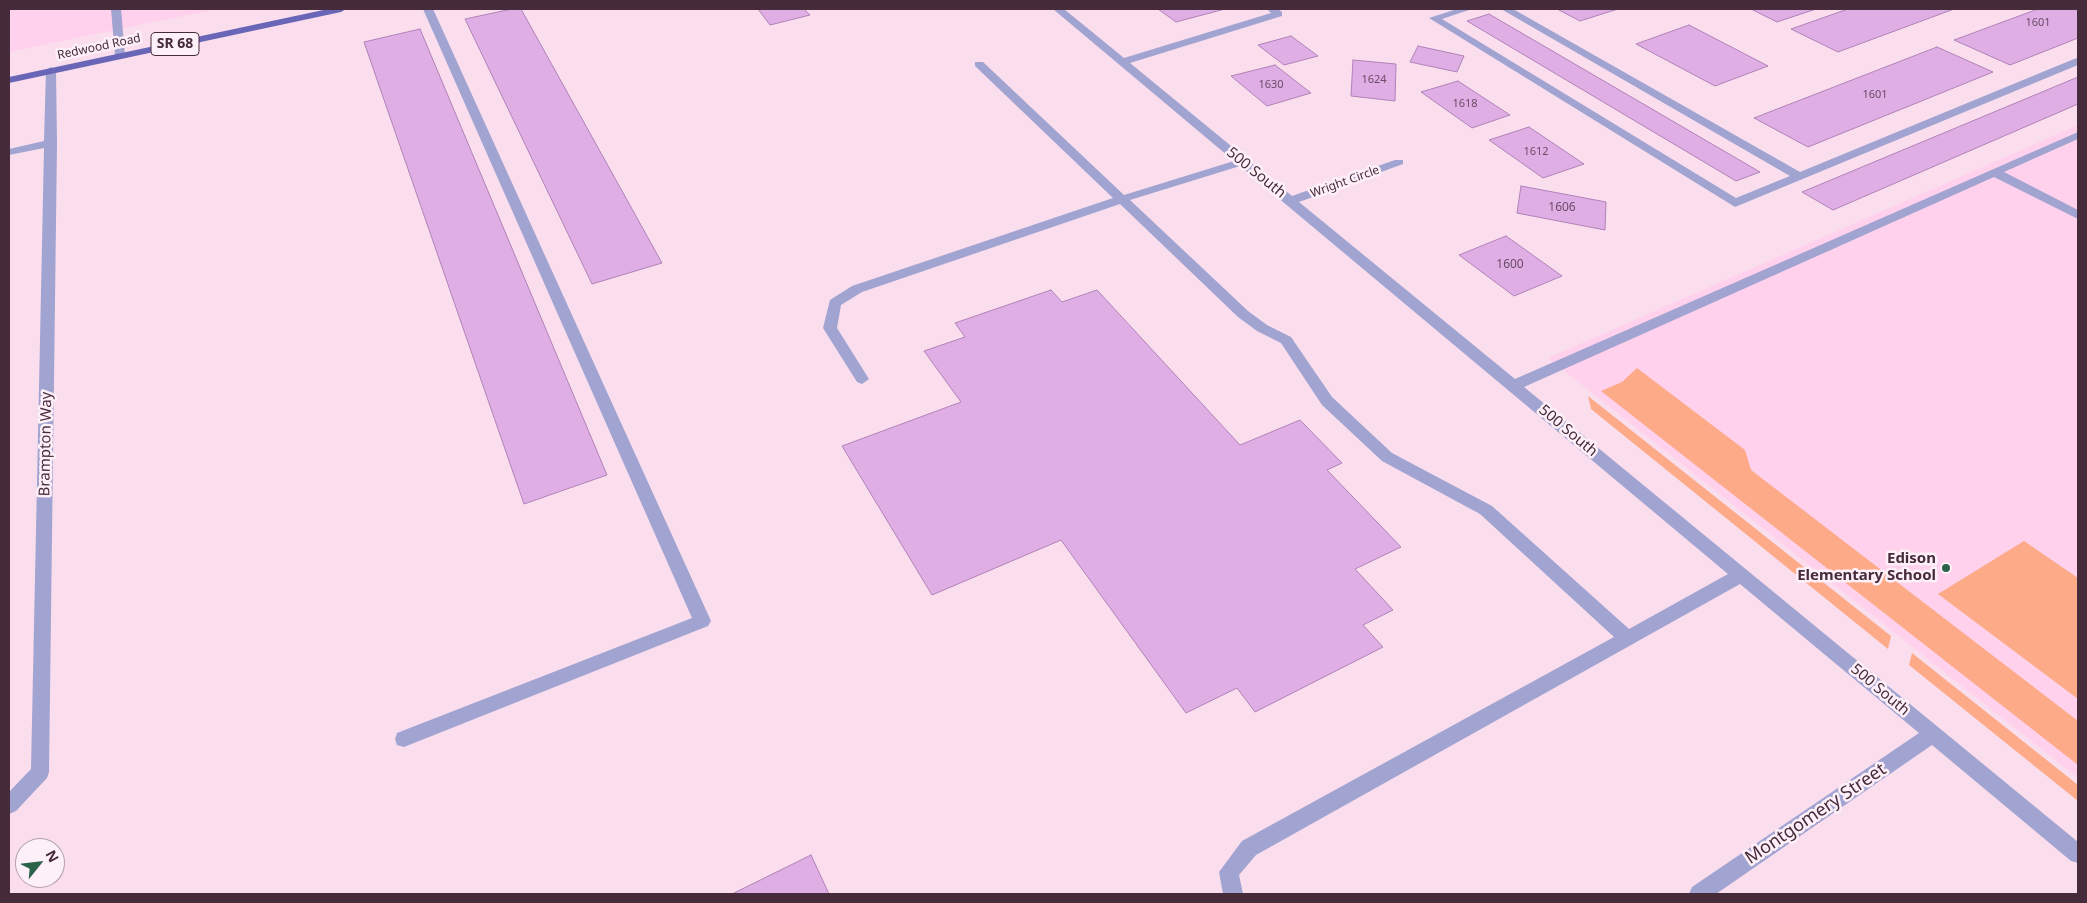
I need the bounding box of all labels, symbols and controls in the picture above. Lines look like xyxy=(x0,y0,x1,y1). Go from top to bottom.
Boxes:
house number: 1601 xyxy=(2025,16,2051,30)
street label: Redwood Road xyxy=(56,31,142,63)
road number: SR 68 xyxy=(151,33,199,56)
house number: 1624 xyxy=(1361,73,1387,87)
house number: 1630 xyxy=(1258,78,1284,92)
house number: 1601 xyxy=(1862,88,1888,102)
house number: 1618 xyxy=(1452,97,1478,111)
street label: 500 South xyxy=(1223,144,1289,202)
house number: 1612 xyxy=(1523,145,1549,159)
street label: Wright Circle xyxy=(1309,163,1381,201)
house number: 1606 xyxy=(1548,201,1576,215)
house number: 1600 xyxy=(1496,258,1524,272)
street label: Brampton Way xyxy=(36,392,56,496)
street label: 500 South xyxy=(1535,401,1601,461)
place label: Edison Elementary School xyxy=(1797,550,1936,585)
marker: Edison Elementary School xyxy=(1940,562,1952,574)
street label: 500 South xyxy=(1847,660,1913,720)
street label: Montgomery Street xyxy=(1741,759,1891,869)
north arrow xyxy=(15,838,65,888)
text: N xyxy=(42,846,64,866)

